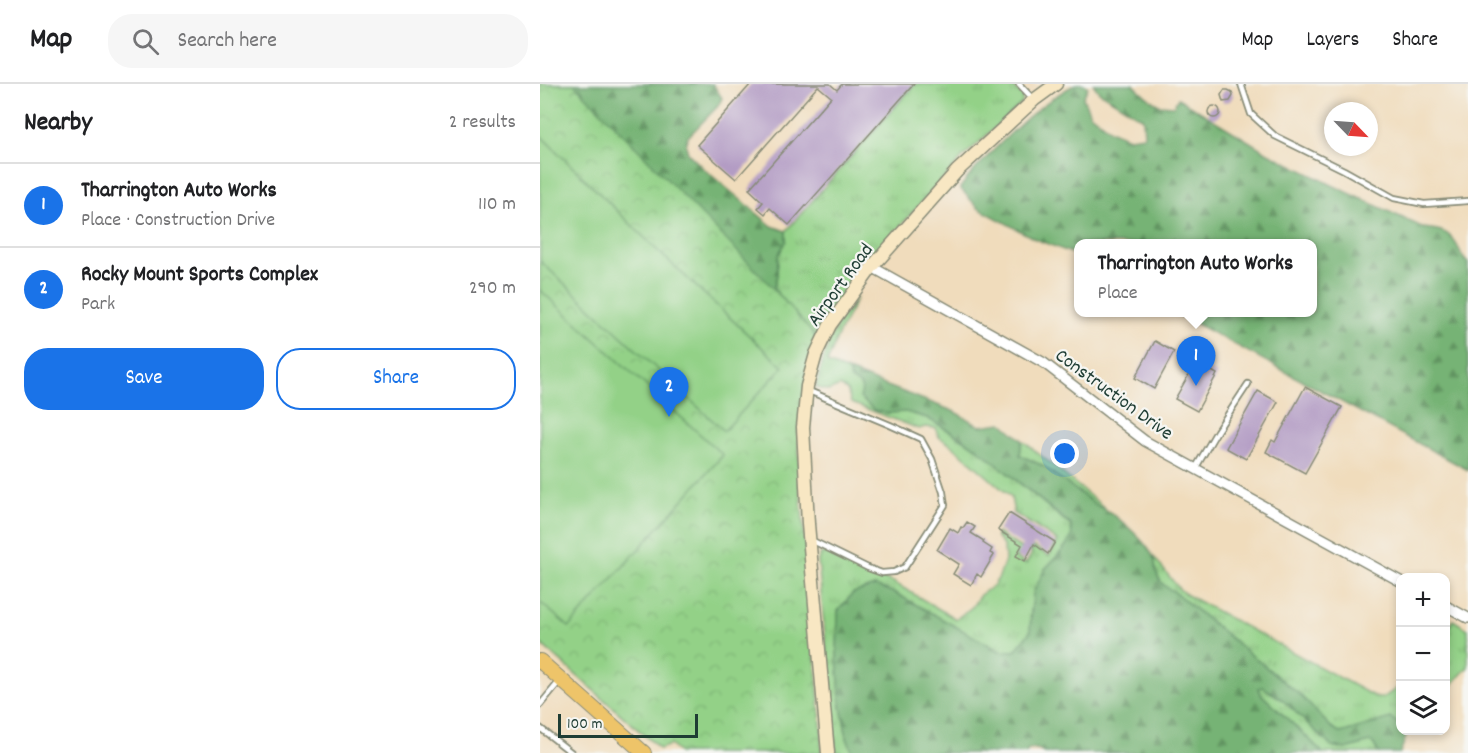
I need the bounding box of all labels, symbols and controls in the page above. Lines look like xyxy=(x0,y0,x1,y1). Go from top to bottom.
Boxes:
search box xyxy=(108,14,528,68)
text: Map xyxy=(30,21,72,61)
icon: search xyxy=(129,25,162,58)
text: Search here xyxy=(177,26,277,57)
text: Map xyxy=(1242,26,1273,56)
text: Layers xyxy=(1306,26,1359,56)
text: Share xyxy=(1392,26,1438,56)
north arrow xyxy=(1324,102,1378,156)
text: Nearby xyxy=(24,105,92,142)
text: 2 results xyxy=(449,109,516,137)
text: Tharrington Auto Works xyxy=(81,176,277,207)
text: 1 xyxy=(41,191,46,219)
text: 110 m xyxy=(478,191,516,219)
text: Place · Construction Drive xyxy=(81,207,275,235)
street label: Airport Road xyxy=(802,238,881,333)
popup xyxy=(1074,239,1317,317)
text: Tharrington Auto Works xyxy=(1098,249,1293,280)
text: Rocky Mount Sports Complex xyxy=(81,260,318,291)
text: 2 xyxy=(39,275,48,303)
text: 290 m xyxy=(469,275,516,303)
text: Place xyxy=(1098,280,1138,308)
text: Park xyxy=(81,291,115,319)
pin: 1 xyxy=(1176,336,1216,386)
street label: Construction Drive xyxy=(1048,343,1178,448)
button: Save xyxy=(24,348,264,410)
button: Share xyxy=(276,348,516,410)
pin: 2 xyxy=(650,368,688,417)
your location xyxy=(1050,439,1079,468)
map controls xyxy=(1396,573,1450,735)
button: + xyxy=(1396,573,1450,627)
button: − xyxy=(1396,627,1450,681)
button: layers xyxy=(1396,681,1450,735)
scale bar xyxy=(558,711,698,738)
text: 100 m xyxy=(567,713,603,736)

